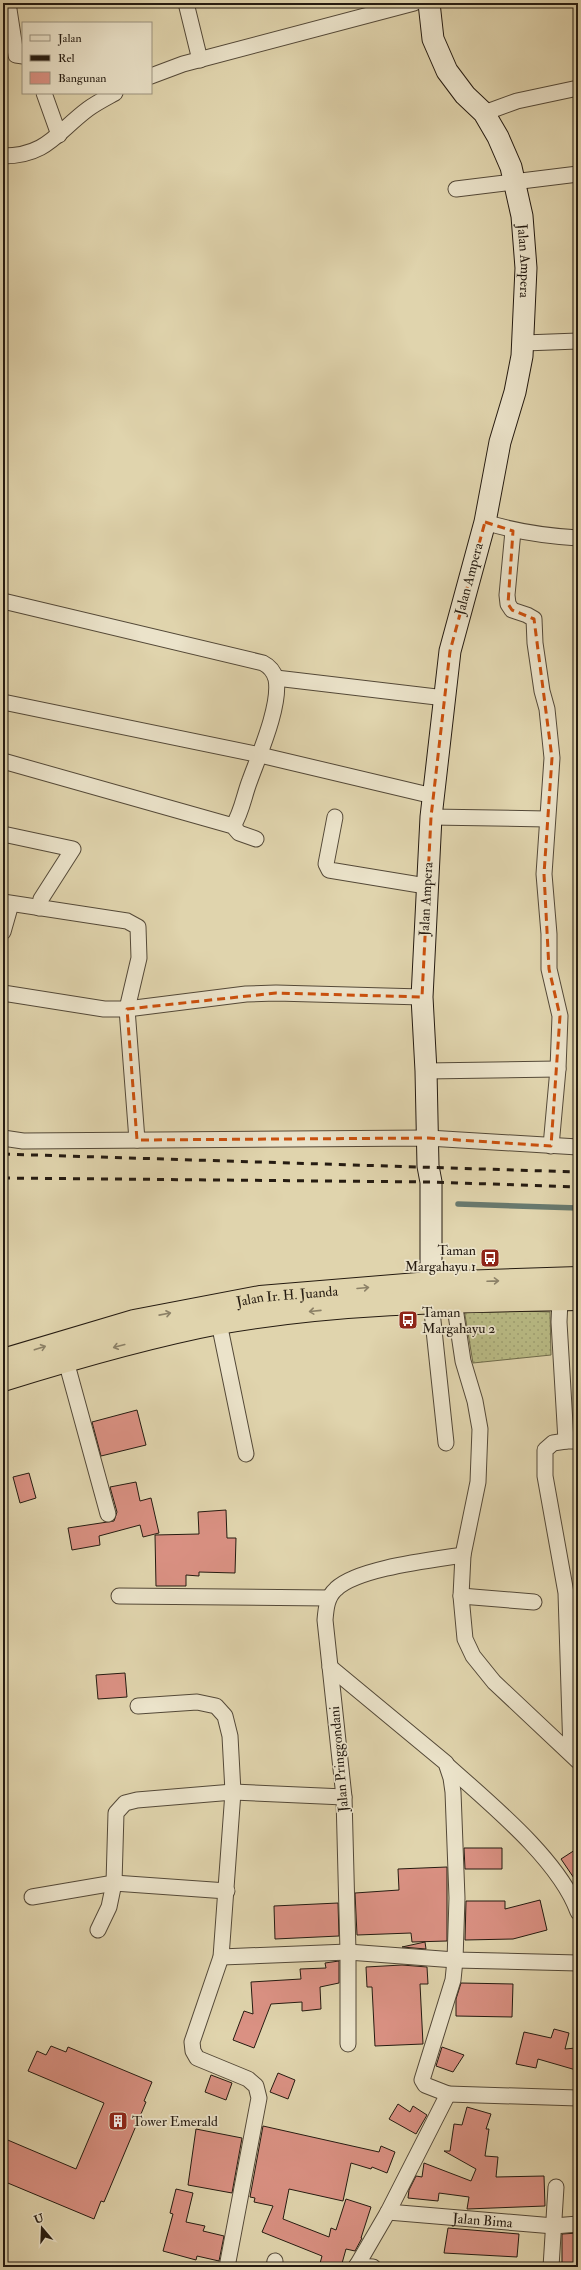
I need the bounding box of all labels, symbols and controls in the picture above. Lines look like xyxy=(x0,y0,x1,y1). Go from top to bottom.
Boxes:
legend xyxy=(22,22,152,94)
text: Jalan xyxy=(57,31,82,46)
text: Rel xyxy=(58,51,75,66)
text: Bangunan xyxy=(58,71,107,86)
street label: Jalan Ampera xyxy=(514,222,535,299)
street label: Jalan Ampera xyxy=(451,541,488,618)
street label: Jalan Ampera xyxy=(416,861,437,938)
place label: Taman Margahayu 1 xyxy=(405,1242,476,1276)
bus stop icon: Taman Margahayu 1 xyxy=(479,1247,501,1269)
one-way arrow xyxy=(486,1277,499,1285)
street label: Jalan Ir. H. Juanda xyxy=(234,1282,339,1310)
one-way arrow xyxy=(356,1284,369,1292)
place label: Taman Margahayu 2 xyxy=(422,1304,495,1338)
one-way arrow xyxy=(309,1308,322,1315)
bus stop icon: Taman Margahayu 2 xyxy=(397,1309,419,1331)
one-way arrow xyxy=(159,1310,172,1318)
one-way arrow xyxy=(113,1343,126,1351)
one-way arrow xyxy=(33,1344,46,1351)
street label: Jalan Pringgondani xyxy=(326,1705,352,1814)
building icon: Tower Emerald xyxy=(107,2110,129,2132)
place label: Tower Emerald xyxy=(132,2113,218,2130)
north arrow xyxy=(22,2208,62,2248)
street label: Jalan Bima xyxy=(451,2209,514,2231)
text: U xyxy=(32,2211,46,2227)

